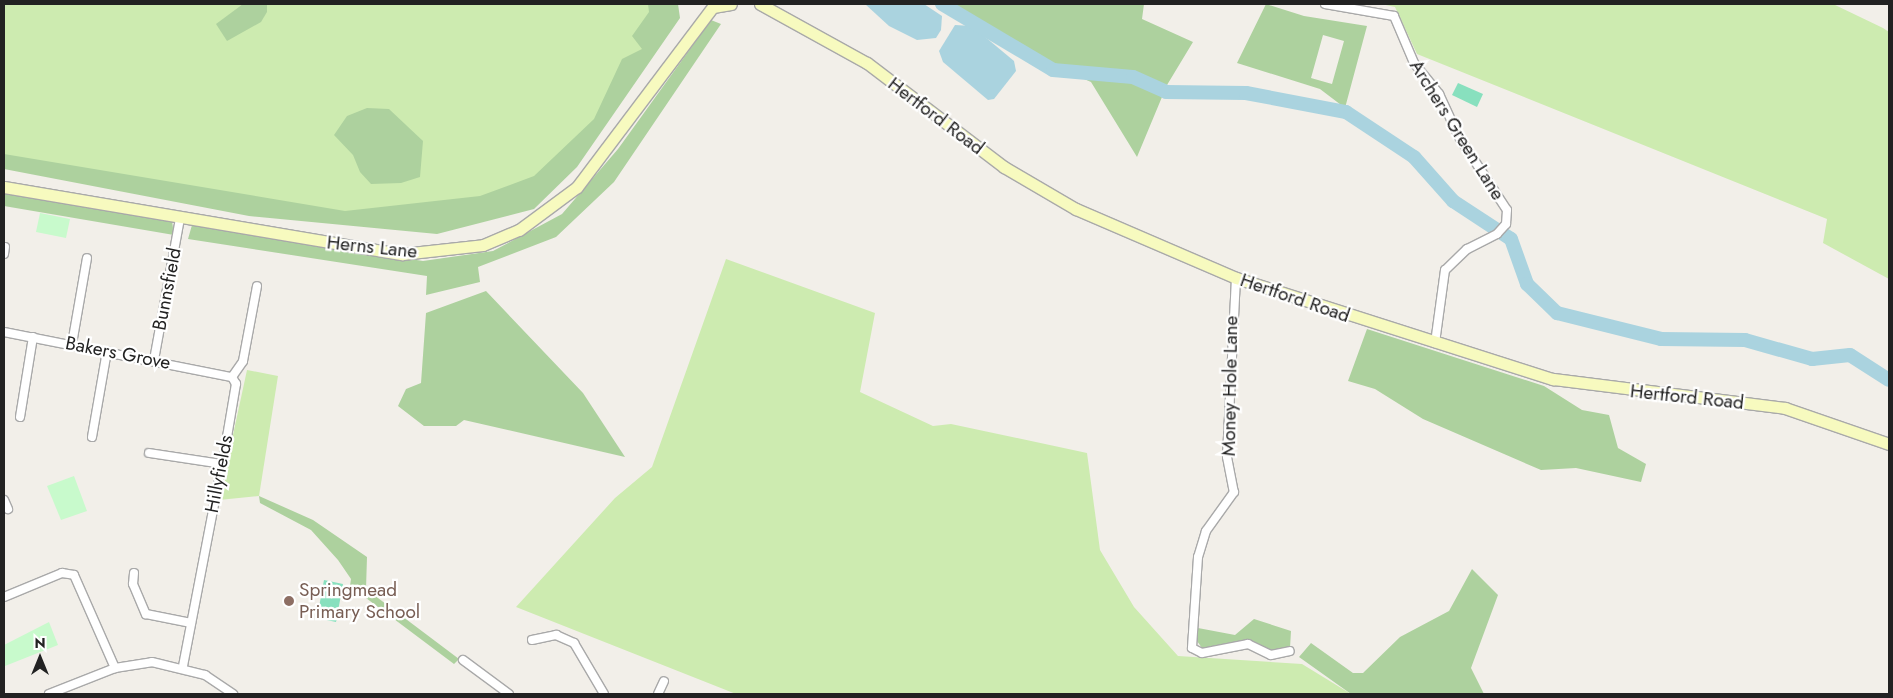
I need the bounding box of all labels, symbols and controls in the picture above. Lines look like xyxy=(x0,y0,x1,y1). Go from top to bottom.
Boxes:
street label: Archers Green Lane xyxy=(1405,56,1509,204)
street label: Hertford Road xyxy=(884,73,988,159)
street label: Herns Lane xyxy=(326,231,418,263)
street label: Bunnsfield xyxy=(148,246,186,332)
street label: Hertford Road xyxy=(1237,269,1353,327)
street label: Money Hole Lane xyxy=(1217,316,1243,456)
street label: Bakers Grove xyxy=(64,332,172,374)
street label: Hertford Road xyxy=(1629,380,1745,414)
street label: Hillyfields xyxy=(200,433,238,515)
place label: Springmead Primary School xyxy=(299,579,420,623)
marker: Springmead Primary School xyxy=(283,595,295,607)
north arrow xyxy=(15,633,65,683)
text: N xyxy=(34,633,46,653)

